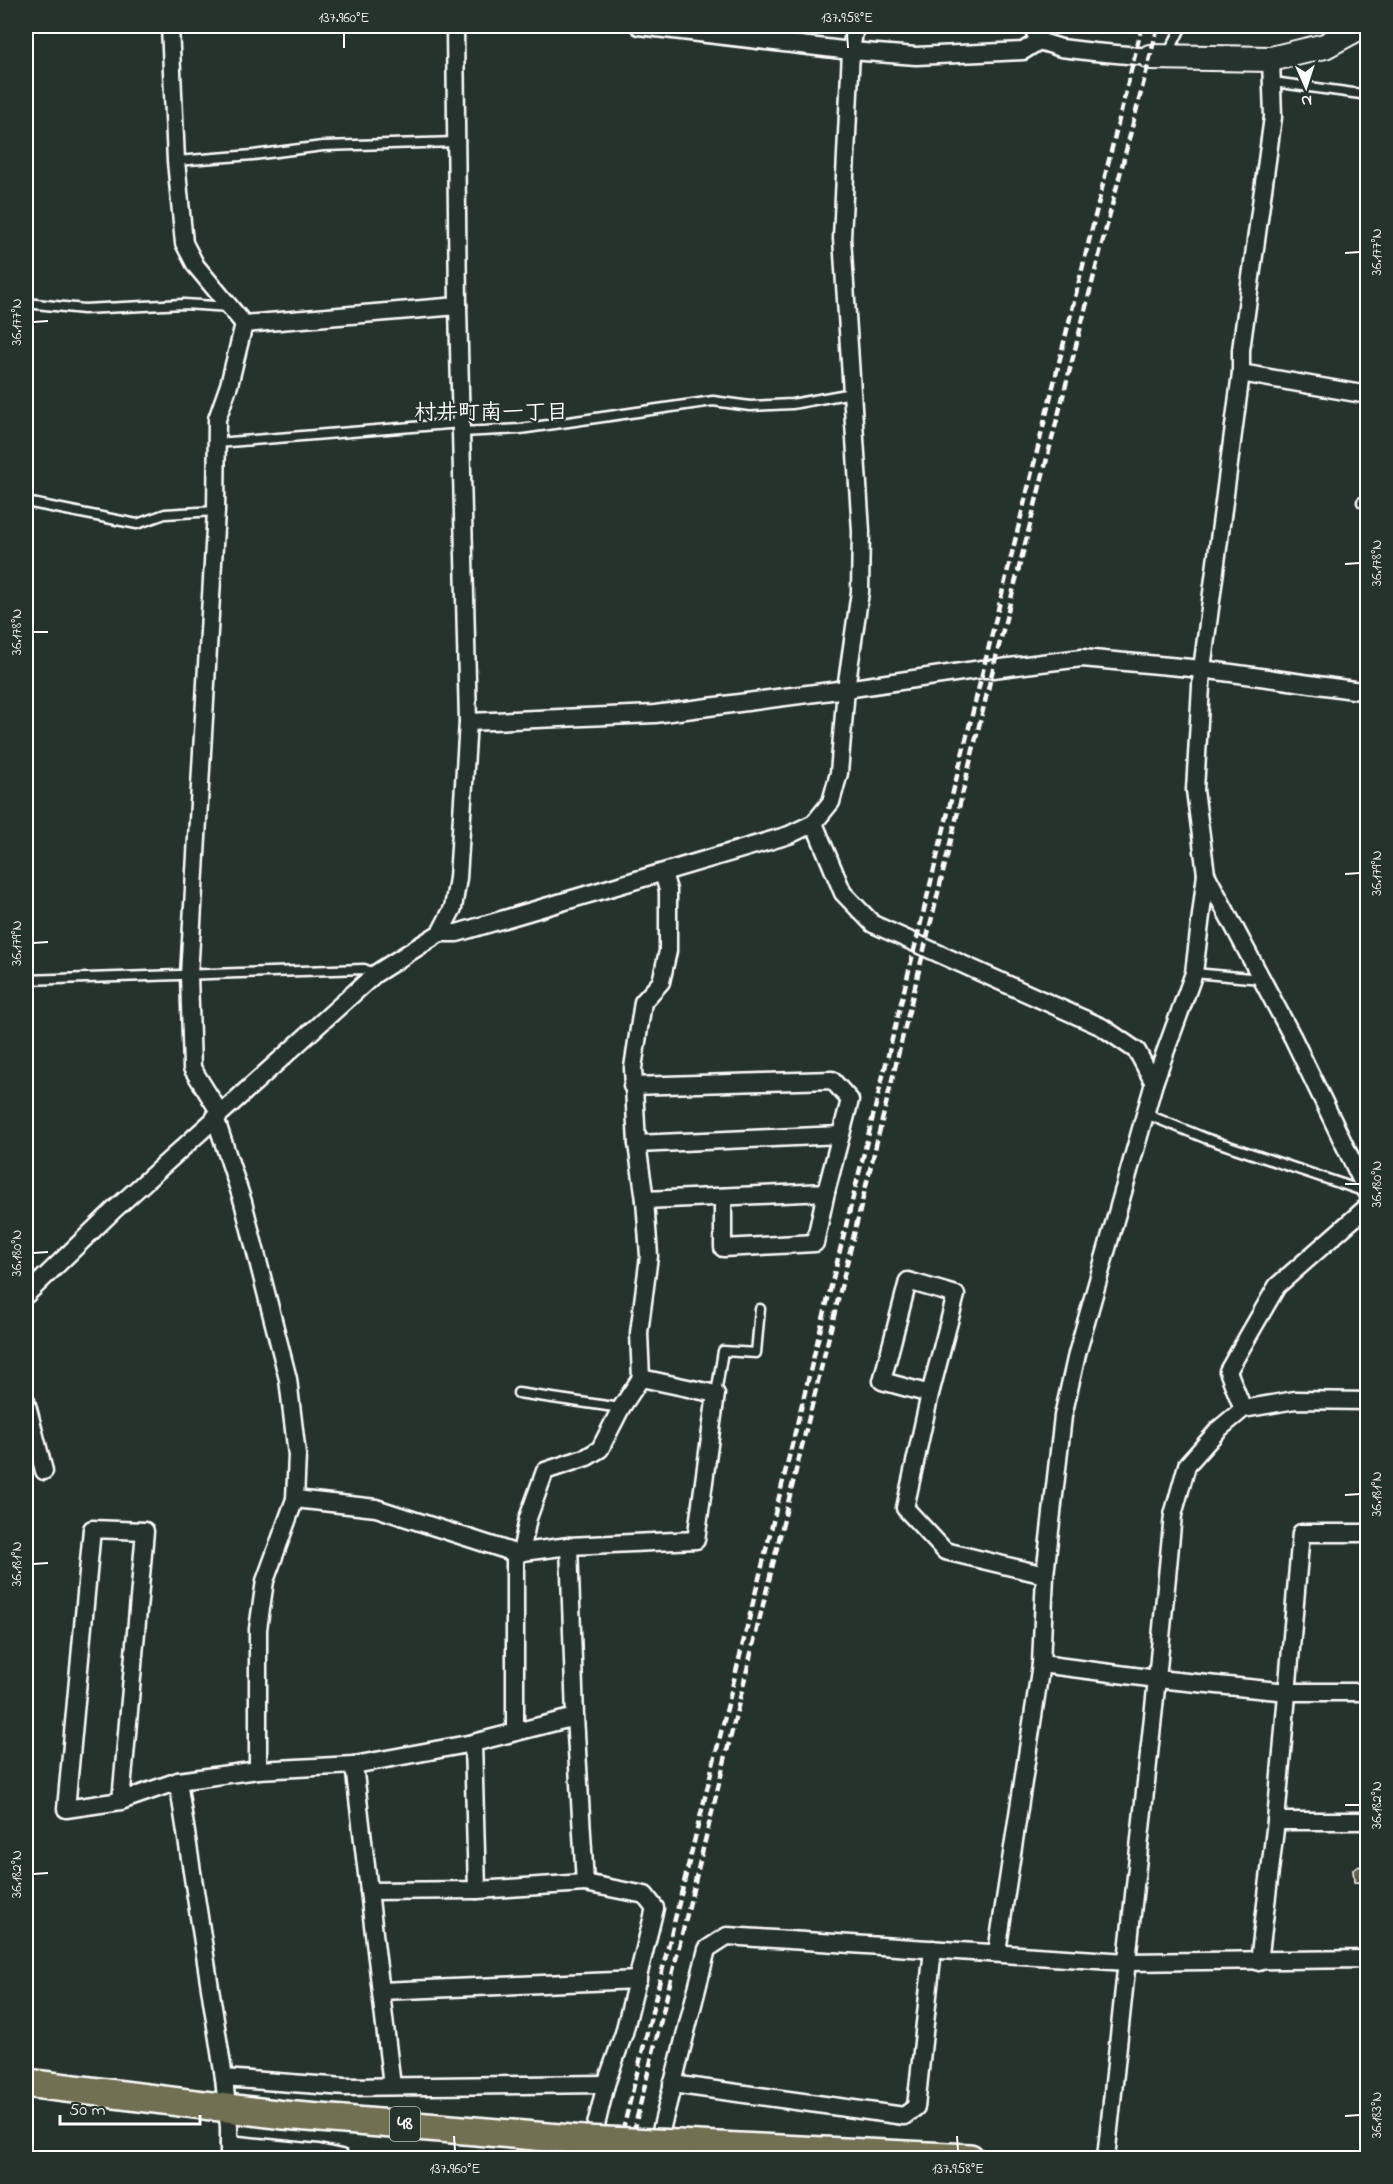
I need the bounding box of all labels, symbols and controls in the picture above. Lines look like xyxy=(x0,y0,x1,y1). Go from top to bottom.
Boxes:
text: 137.960°E xyxy=(319,7,369,29)
text: 137.958°E xyxy=(821,7,873,29)
north arrow xyxy=(1276,57,1336,117)
text: N xyxy=(1300,88,1313,112)
text: 36.177°N xyxy=(1366,228,1388,276)
text: 36.177°N xyxy=(6,298,28,346)
district label: 村井町南一丁目 xyxy=(414,398,568,430)
text: 36.178°N xyxy=(1366,540,1388,586)
text: 36.178°N xyxy=(6,609,28,655)
text: 36.179°N xyxy=(1366,850,1388,896)
text: 36.179°N xyxy=(6,920,28,966)
text: 36.180°N xyxy=(1366,1161,1388,1207)
text: 36.180°N xyxy=(6,1230,28,1276)
text: 36.181°N xyxy=(1366,1471,1388,1517)
text: 36.181°N xyxy=(6,1541,28,1587)
text: 36.182°N xyxy=(1366,1781,1388,1829)
text: 36.182°N xyxy=(6,1850,28,1898)
scale bar xyxy=(60,2088,200,2126)
text: 36.183°N xyxy=(1366,2092,1388,2138)
text: 50 m xyxy=(69,2098,106,2124)
road number: 48 xyxy=(390,2107,420,2141)
text: 137.960°E xyxy=(430,2158,480,2180)
text: 137.958°E xyxy=(932,2158,984,2180)

